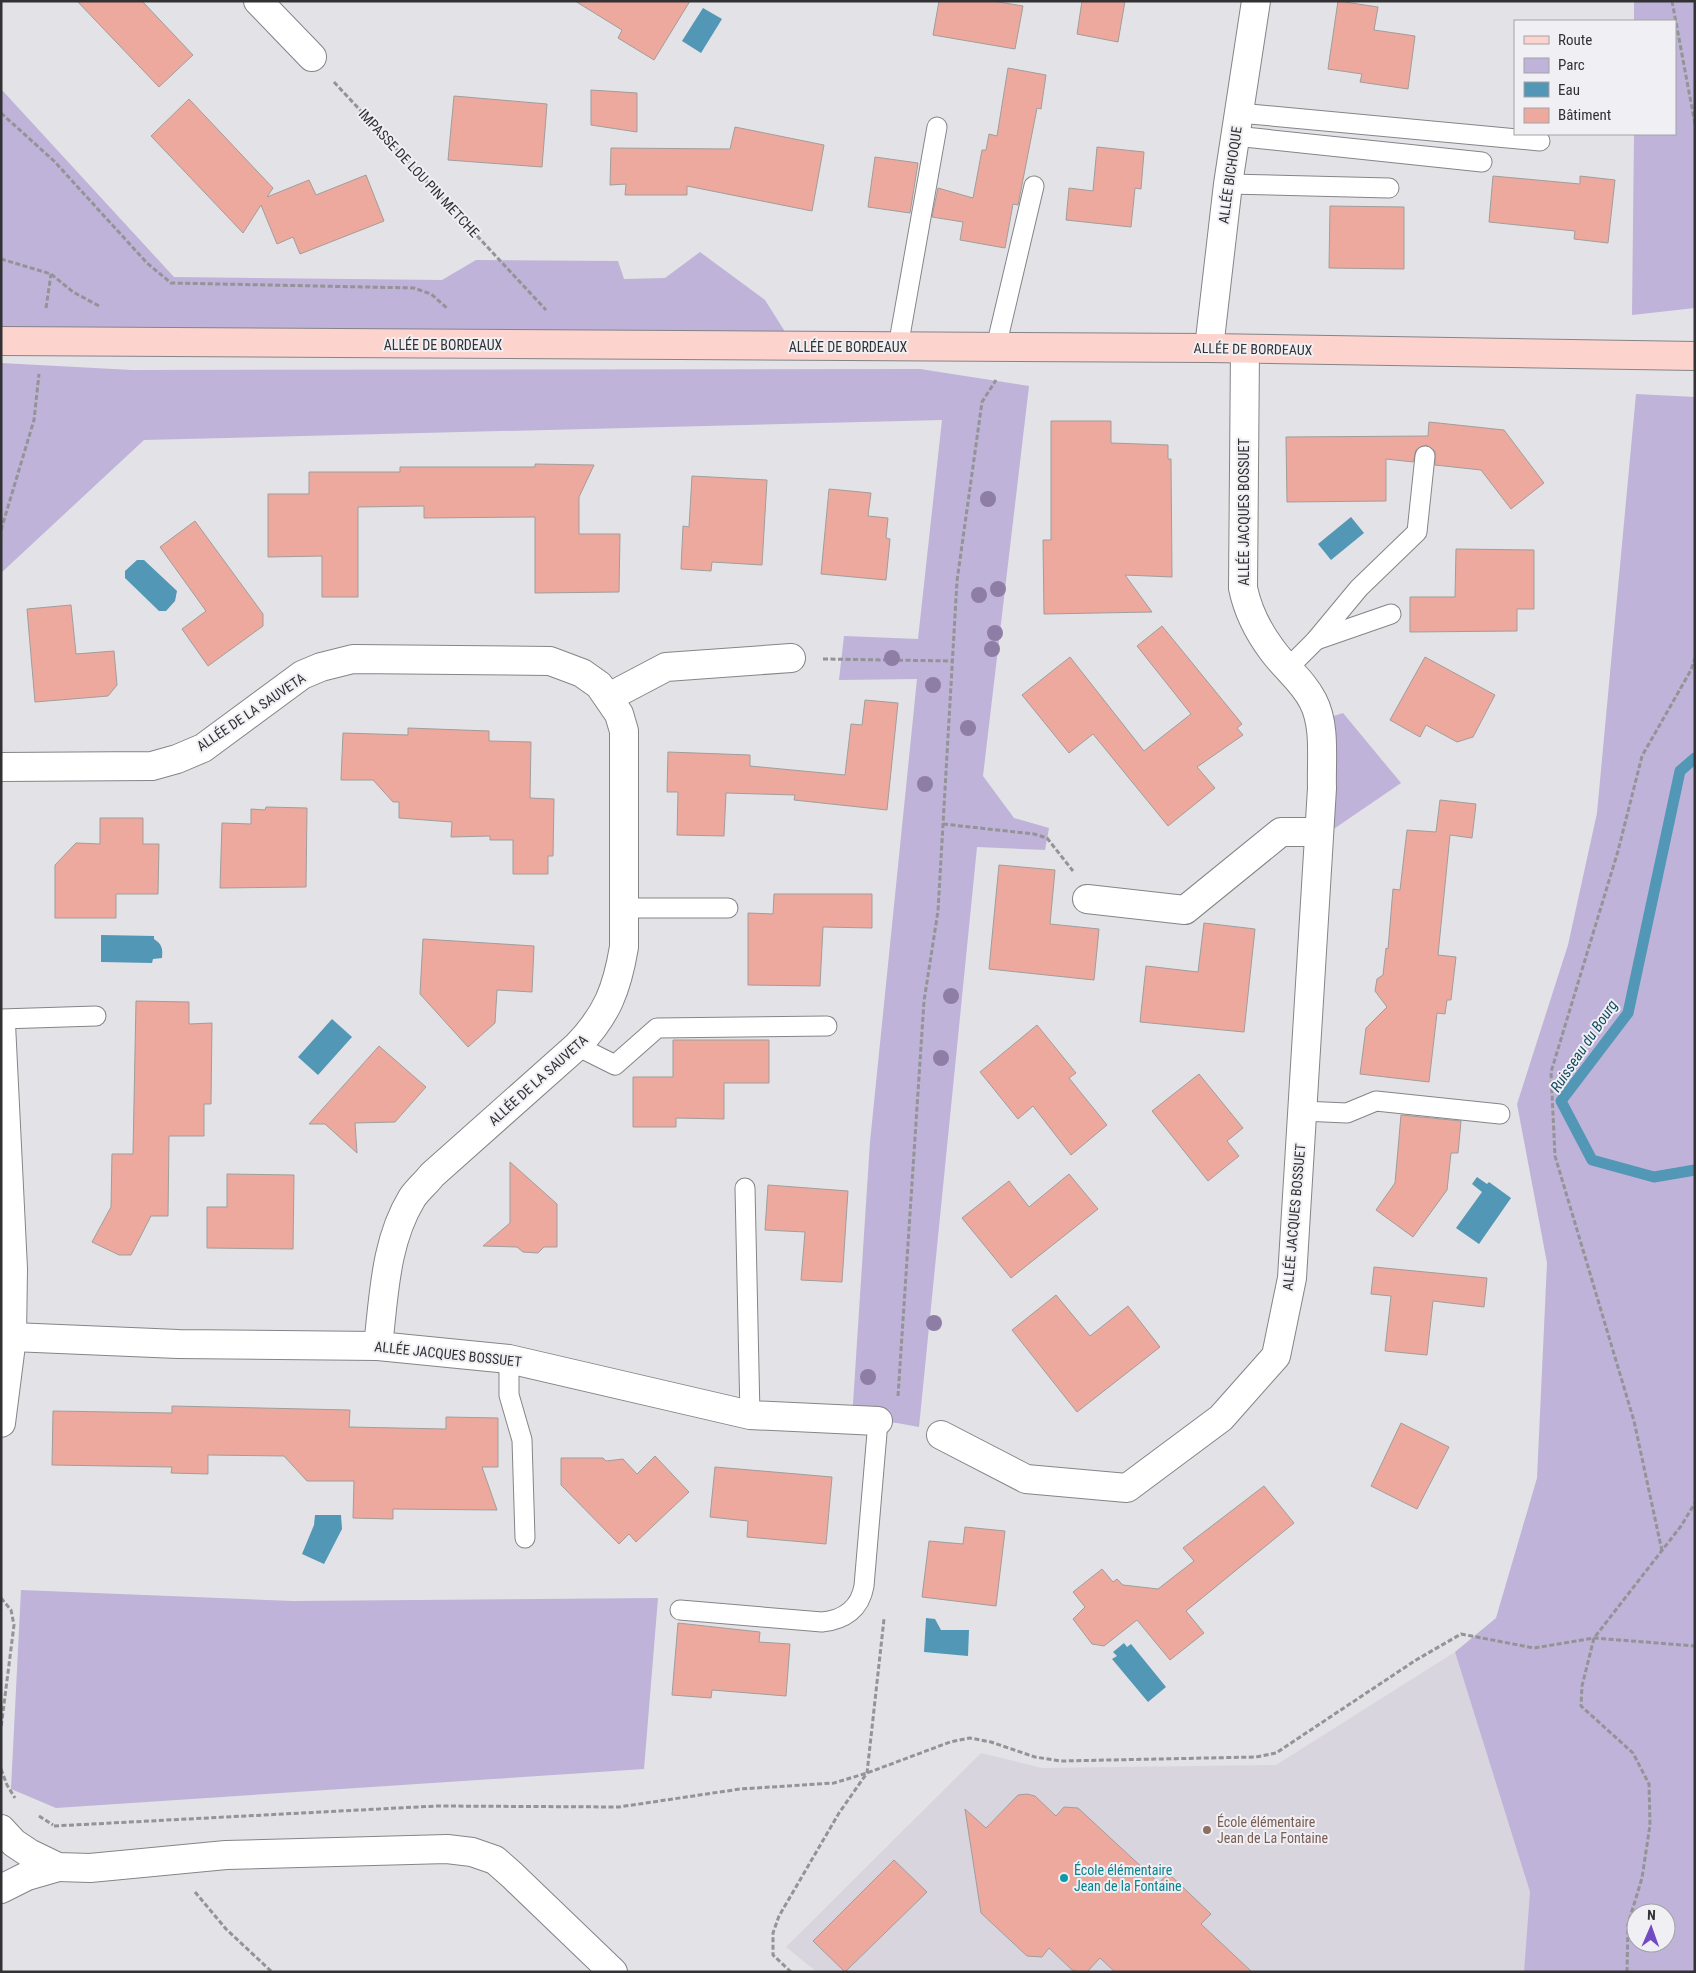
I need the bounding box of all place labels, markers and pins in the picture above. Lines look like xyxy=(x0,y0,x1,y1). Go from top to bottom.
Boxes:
place label: École élémentaire Jean de La Fontaine xyxy=(1217,1813,1329,1846)
marker: École élémentaire Jean de La Fontaine xyxy=(1201,1824,1213,1836)
place label: École élémentaire Jean de la Fontaine xyxy=(1074,1861,1182,1894)
marker: École élémentaire Jean de la Fontaine xyxy=(1058,1872,1070,1884)

